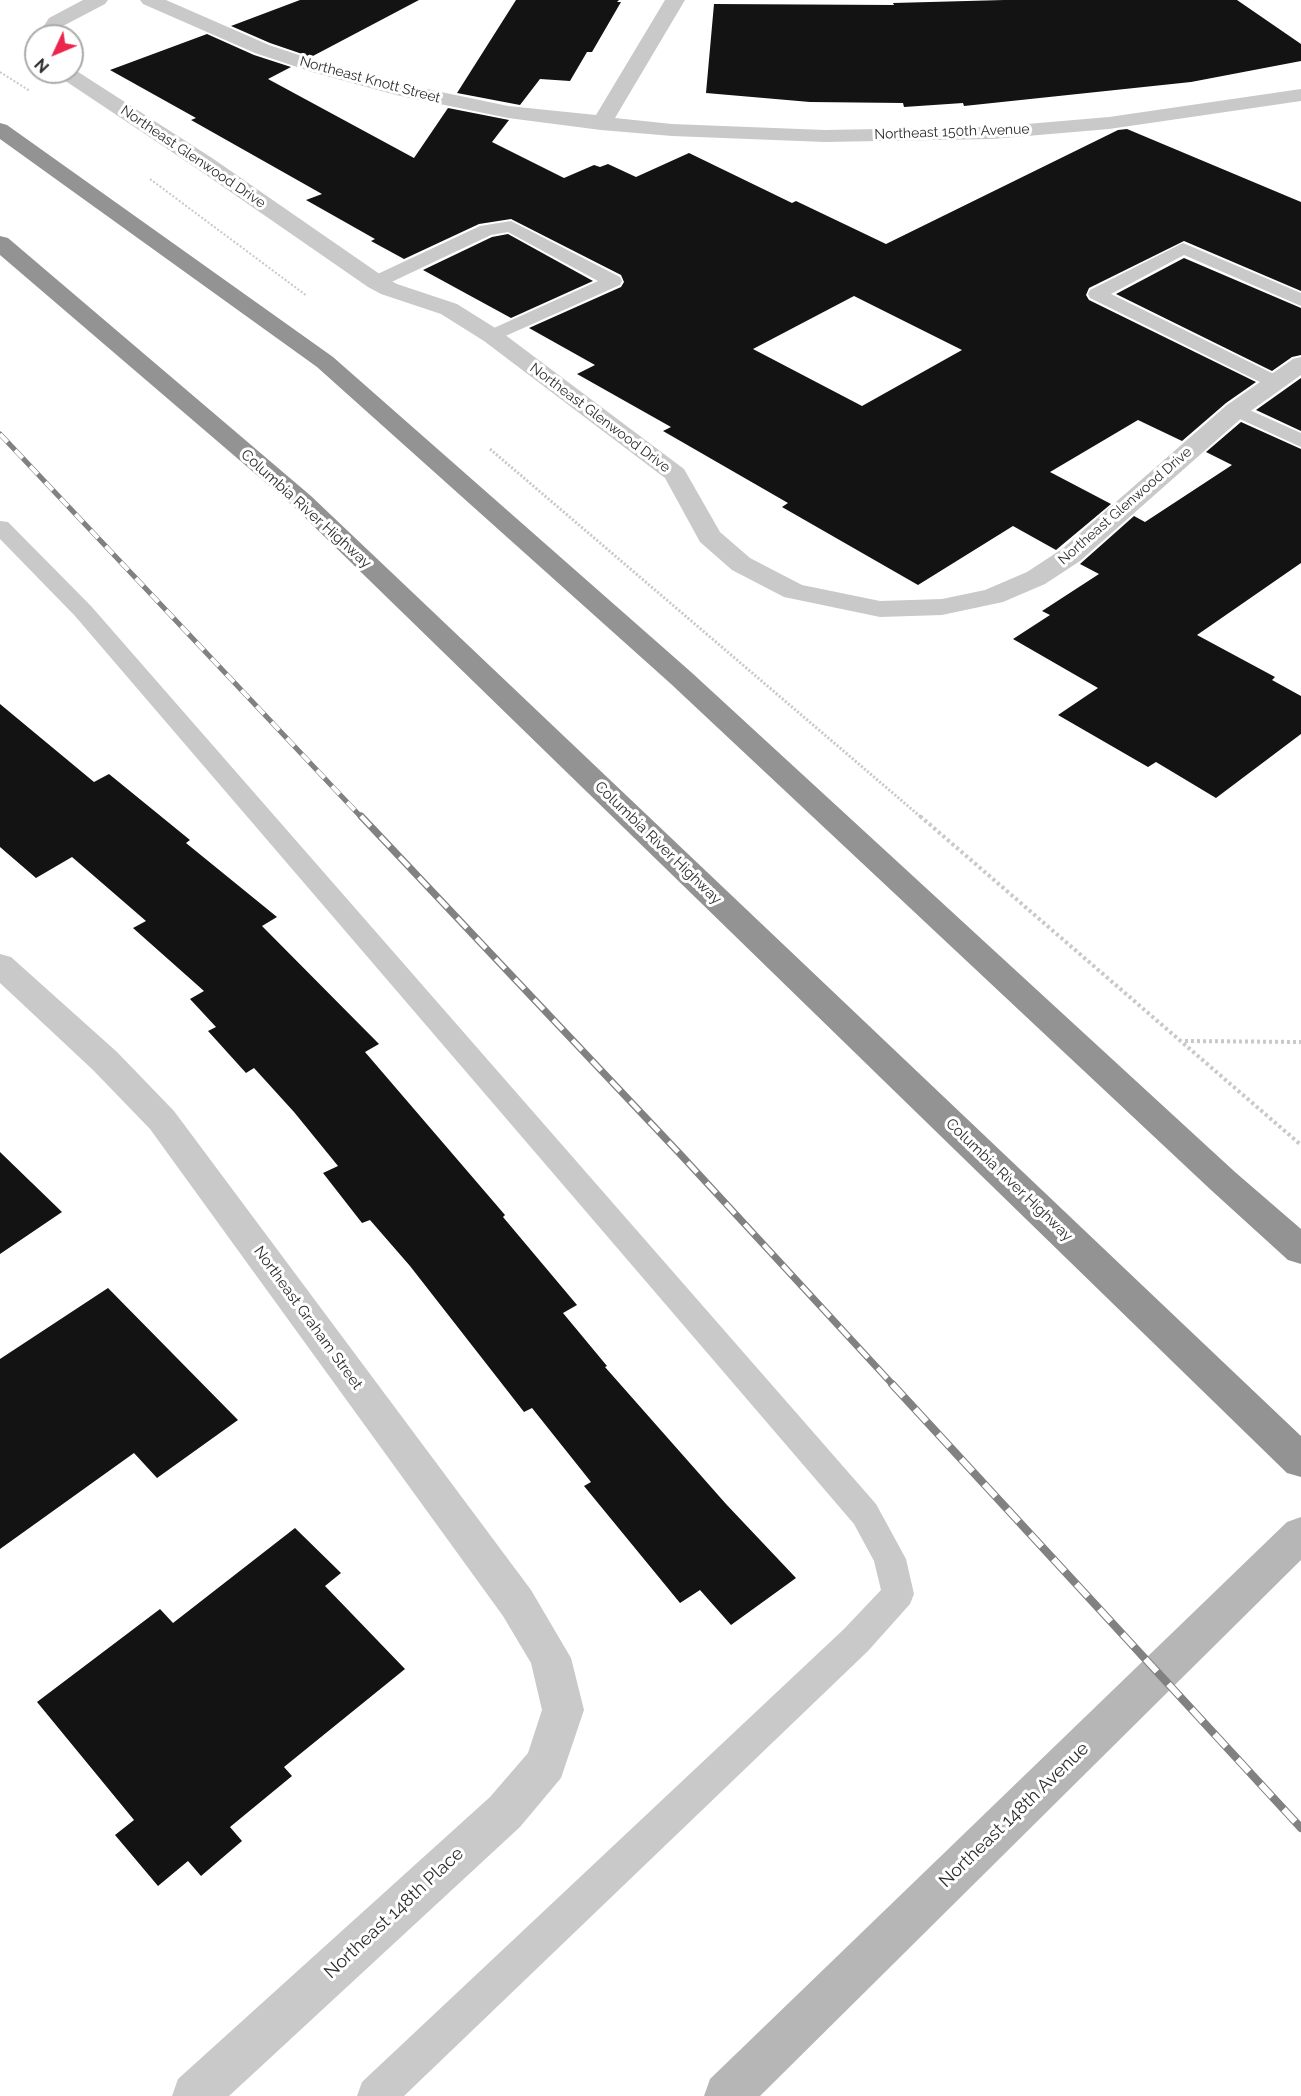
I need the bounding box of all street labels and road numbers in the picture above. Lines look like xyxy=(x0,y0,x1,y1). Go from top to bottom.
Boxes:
street label: Northeast Knott Street xyxy=(298,53,442,107)
street label: Northeast Glenwood Drive xyxy=(117,102,269,212)
street label: Northeast 150th Avenue xyxy=(874,121,1030,143)
street label: Northeast Glenwood Drive xyxy=(527,360,673,476)
street label: Northeast Glenwood Drive xyxy=(1055,444,1195,568)
street label: Columbia River Highway xyxy=(237,446,375,572)
street label: Columbia River Highway xyxy=(591,778,725,908)
street label: Columbia River Highway xyxy=(942,1115,1076,1245)
street label: Northeast Graham Street xyxy=(250,1243,366,1393)
street label: Northeast 148th Avenue xyxy=(935,1738,1093,1892)
street label: Northeast 148th Place xyxy=(320,1843,468,1983)

